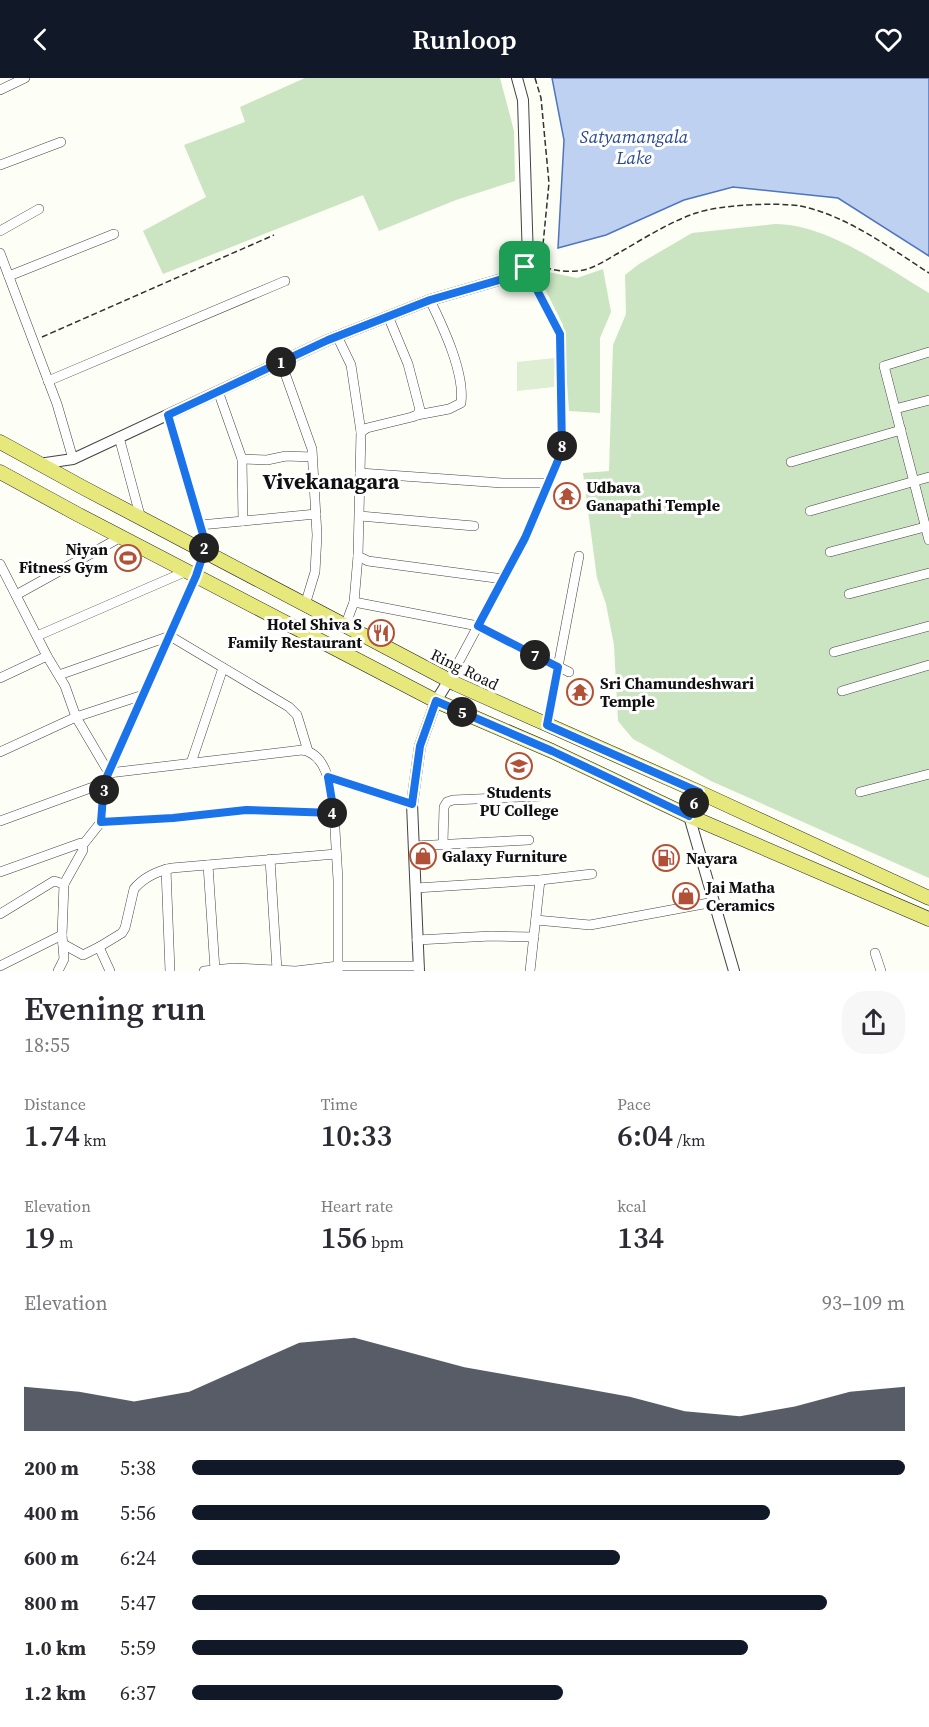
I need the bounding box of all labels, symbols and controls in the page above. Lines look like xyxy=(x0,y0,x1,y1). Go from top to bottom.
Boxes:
text: Runloop xyxy=(412,21,517,58)
icon: back xyxy=(24,23,57,56)
icon: heart xyxy=(872,23,905,56)
water label: Satyamangala Lake xyxy=(580,124,689,170)
pin xyxy=(499,241,550,292)
icon: arrive xyxy=(508,250,541,283)
pin: 1 xyxy=(266,347,296,377)
text: 1 xyxy=(277,351,285,373)
pin: 8 xyxy=(547,431,577,461)
text: 8 xyxy=(558,435,566,457)
district label: Vivekanagara xyxy=(263,466,400,496)
place label: Udbava Ganapathi Temple xyxy=(586,476,720,516)
temple icon: Udbava Ganapathi Temple xyxy=(552,481,582,511)
pin: 2 xyxy=(189,533,219,563)
text: 2 xyxy=(200,537,208,559)
place label: Niyan Fitness Gym xyxy=(19,538,108,578)
sports icon: Niyan Fitness Gym xyxy=(113,543,143,573)
place label: Hotel Shiva S Family Restaurant xyxy=(228,613,362,653)
restaurant icon: Hotel Shiva S Family Restaurant xyxy=(366,618,396,648)
pin: 7 xyxy=(520,640,550,670)
street label: Ring Road xyxy=(427,643,503,695)
text: 7 xyxy=(531,644,539,666)
place label: Sri Chamundeshwari Temple xyxy=(600,672,754,712)
temple icon: Sri Chamundeshwari Temple xyxy=(565,677,595,707)
pin: 5 xyxy=(447,697,477,727)
text: 5 xyxy=(458,701,466,723)
school or university icon: Students PU College xyxy=(504,751,534,781)
pin: 3 xyxy=(89,775,119,805)
text: 3 xyxy=(100,779,108,801)
place label: Students PU College xyxy=(479,781,559,821)
pin: 6 xyxy=(679,788,709,818)
text: 6 xyxy=(690,792,698,814)
pin: 4 xyxy=(317,798,347,828)
text: 4 xyxy=(328,802,336,824)
shop icon: Galaxy Furniture xyxy=(408,841,438,871)
fuel station icon: Nayara xyxy=(651,843,681,873)
place label: Galaxy Furniture xyxy=(442,845,567,867)
place label: Nayara xyxy=(686,847,738,869)
place label: Jai Matha Ceramics xyxy=(705,876,776,916)
shop icon: Jai Matha Ceramics xyxy=(671,881,701,911)
text: Evening run xyxy=(24,986,206,1031)
button: share xyxy=(842,991,905,1054)
text: 18:55 xyxy=(24,1031,70,1059)
text: Distance xyxy=(24,1093,86,1115)
text: Time xyxy=(321,1093,358,1115)
text: Pace xyxy=(617,1093,651,1115)
text: 1.74 xyxy=(24,1115,80,1156)
text: 10:33 xyxy=(321,1115,392,1156)
text: 6:04 xyxy=(617,1115,673,1156)
text: km xyxy=(80,1129,107,1151)
text: /km xyxy=(673,1129,705,1151)
text: Elevation xyxy=(24,1195,91,1217)
text: Heart rate xyxy=(321,1195,393,1217)
text: kcal xyxy=(617,1195,646,1217)
text: 19 xyxy=(24,1217,55,1258)
text: 156 xyxy=(321,1217,367,1258)
text: 134 xyxy=(617,1217,664,1258)
text: m xyxy=(55,1231,73,1253)
text: bpm xyxy=(367,1231,404,1253)
text: Elevation xyxy=(24,1289,108,1317)
text: 93–109 m xyxy=(822,1289,905,1317)
text: 200 m xyxy=(24,1454,79,1482)
text: 5:38 xyxy=(120,1454,156,1482)
text: 400 m xyxy=(24,1499,79,1527)
text: 5:56 xyxy=(120,1499,156,1527)
text: 600 m xyxy=(24,1544,79,1572)
text: 6:24 xyxy=(120,1544,156,1572)
text: 800 m xyxy=(24,1589,79,1617)
text: 5:47 xyxy=(120,1589,156,1617)
text: 1.0 km xyxy=(24,1634,86,1662)
text: 5:59 xyxy=(120,1634,156,1662)
text: 1.2 km xyxy=(24,1679,86,1707)
text: 6:37 xyxy=(120,1679,156,1707)

